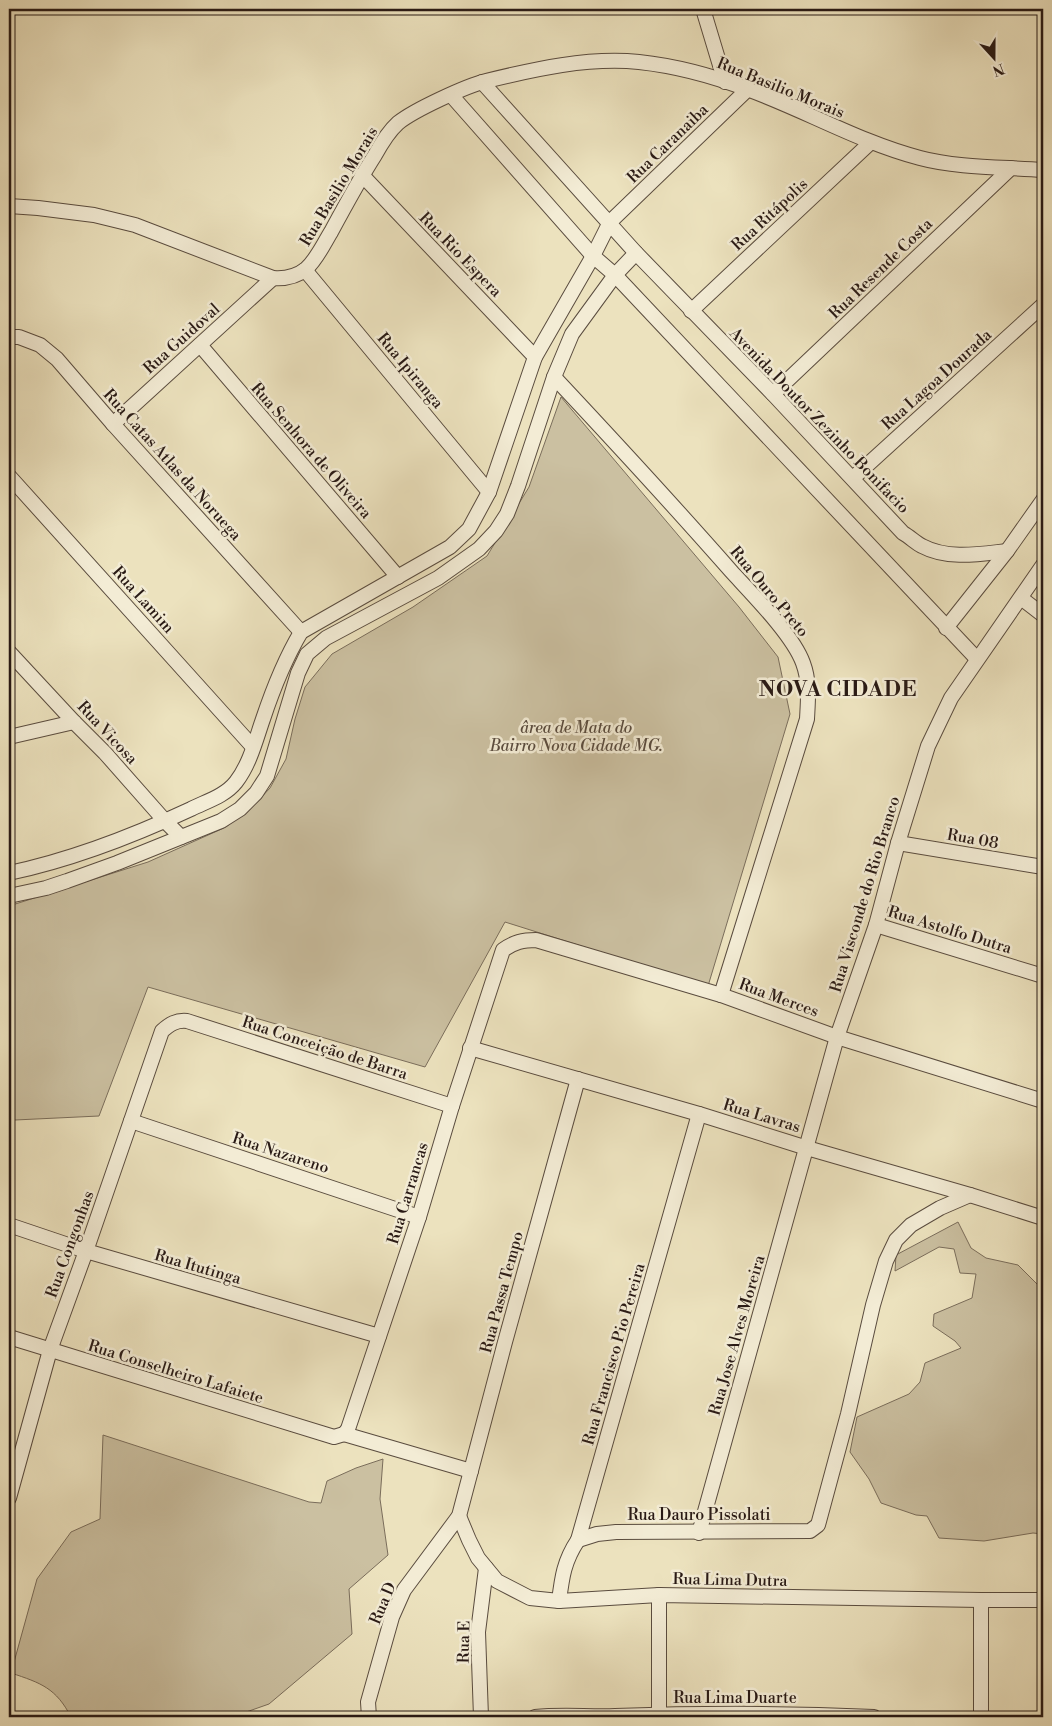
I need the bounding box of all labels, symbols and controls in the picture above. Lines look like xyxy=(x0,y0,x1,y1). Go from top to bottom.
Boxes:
north arrow xyxy=(970,32,1020,82)
street label: Rua Basilio Morais xyxy=(714,53,847,123)
text: N xyxy=(990,59,1007,80)
street label: Rua Caranaiba xyxy=(623,99,713,188)
street label: Rua Basilio Morais xyxy=(295,123,382,250)
street label: Rua Ritápolis xyxy=(727,174,812,255)
street label: Rua Rio Espera xyxy=(415,208,506,302)
street label: Rua Resende Costa xyxy=(825,213,937,323)
street label: Rua Guidoval xyxy=(139,299,224,378)
street label: Avenida Doutor Zezinho Bonifacio xyxy=(724,323,914,518)
street label: Rua Lagoa Dourada xyxy=(877,324,997,435)
street label: Rua Ipiranga xyxy=(373,329,448,413)
street label: Rua Senhora de Oliveira xyxy=(247,378,377,524)
street label: Rua Catas Atlas da Noruega xyxy=(99,385,246,545)
street label: Rua Ouro Preto xyxy=(725,542,813,641)
street label: Rua Lamim xyxy=(108,562,179,637)
district label: NOVA CIDADE xyxy=(759,677,917,703)
street label: Rua Vicosa xyxy=(73,697,142,769)
park label: ârea de Mata do Bairro Nova Cidade MG. xyxy=(489,718,662,756)
street label: Rua Visconde do Rio Branco xyxy=(826,794,904,995)
street label: Rua 08 xyxy=(945,825,1000,853)
street label: Rua Astolfo Dutra xyxy=(885,902,1015,959)
street label: Rua Merces xyxy=(736,974,821,1022)
street label: Rua Conceição de Barra xyxy=(239,1012,411,1084)
street label: Rua Lavras xyxy=(721,1095,803,1137)
street label: Rua Nazareno xyxy=(230,1128,332,1178)
street label: Rua Carrancas xyxy=(383,1140,433,1247)
street label: Rua Congonhas xyxy=(41,1188,99,1301)
street label: Rua Passa Tempo xyxy=(476,1229,528,1355)
street label: Rua Itutinga xyxy=(152,1245,244,1289)
street label: Rua Jose Alves Moreira xyxy=(704,1252,770,1418)
street label: Rua Francisco Pio Pereira xyxy=(578,1260,650,1448)
street label: Rua Conselheiro Lafaiete xyxy=(86,1336,266,1408)
street label: Rua Dauro Pissolati xyxy=(627,1505,771,1525)
street label: Rua Lima Dutra xyxy=(672,1569,789,1591)
street label: Rua D xyxy=(365,1579,401,1628)
street label: Rua E xyxy=(454,1621,474,1664)
street label: Rua Lima Duarte xyxy=(673,1688,797,1708)

